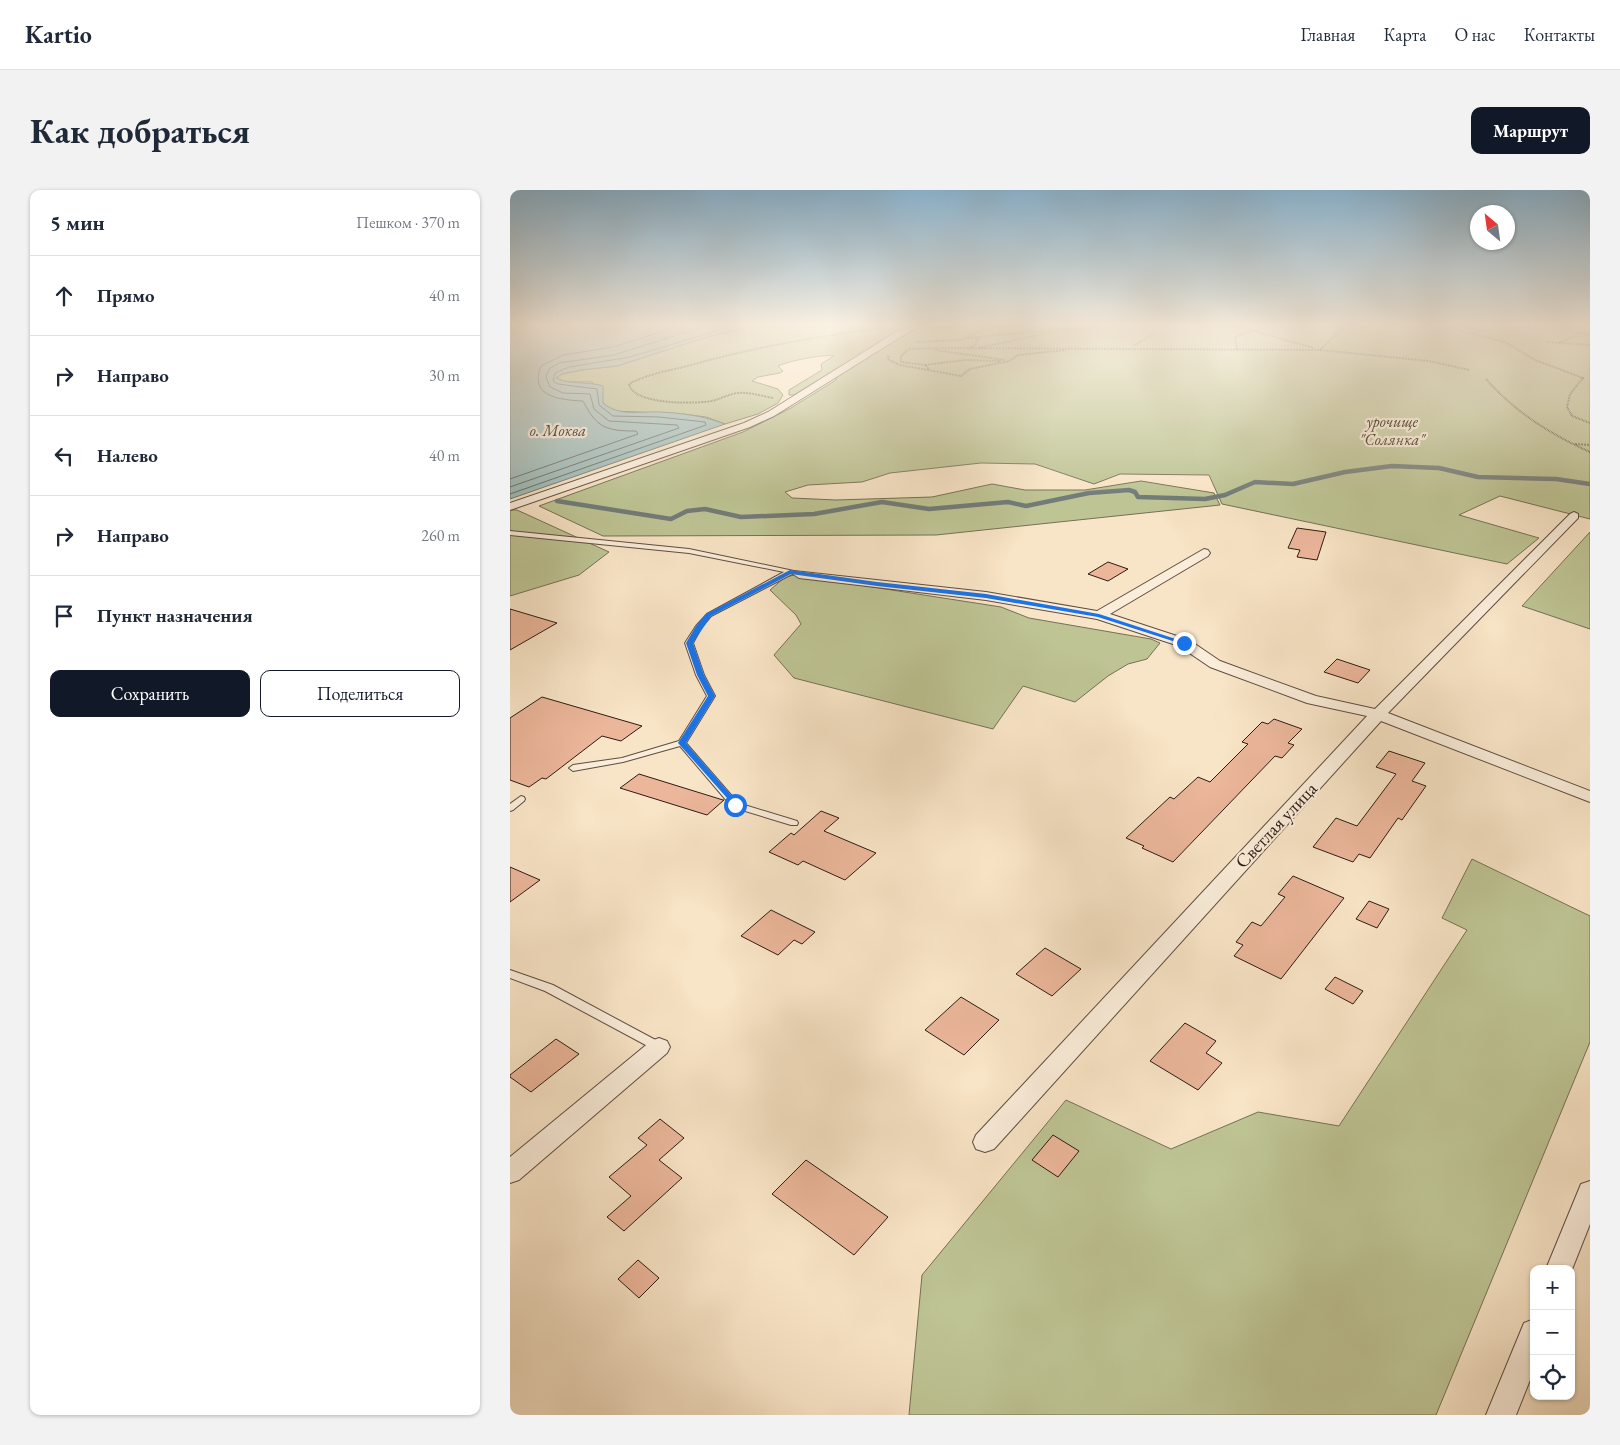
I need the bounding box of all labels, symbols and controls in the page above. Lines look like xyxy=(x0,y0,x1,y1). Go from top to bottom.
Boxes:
text: Kartio xyxy=(25,19,92,50)
text: Главная xyxy=(1301,23,1355,46)
text: Карта xyxy=(1383,23,1426,46)
text: О нас xyxy=(1454,23,1496,46)
text: Контакты xyxy=(1524,23,1595,46)
button: Маршрут xyxy=(1471,107,1590,154)
text: Как добраться xyxy=(30,108,250,153)
north arrow xyxy=(1470,205,1515,250)
text: 5 мин xyxy=(50,209,105,236)
text: Пешком · 370 m xyxy=(356,212,460,233)
icon: ahead xyxy=(50,282,78,310)
text: Прямо xyxy=(97,283,155,308)
text: 40 m xyxy=(429,285,460,306)
icon: right xyxy=(50,362,78,390)
text: Направо xyxy=(97,363,169,388)
text: 30 m xyxy=(429,365,460,386)
park label: урочище "Солянка" xyxy=(1359,411,1426,450)
water label: о. Моква xyxy=(530,420,586,441)
icon: left xyxy=(50,442,78,470)
text: Налево xyxy=(97,443,158,468)
text: 40 m xyxy=(429,445,460,466)
icon: right xyxy=(50,522,78,550)
text: Направо xyxy=(97,523,169,548)
text: 260 m xyxy=(421,525,460,546)
icon: arrive xyxy=(50,602,78,630)
text: Пункт назначения xyxy=(97,603,253,628)
route end xyxy=(1173,632,1196,655)
button: Сохранить xyxy=(50,670,250,717)
button: Поделиться xyxy=(260,670,460,717)
street label: Светлая улица xyxy=(1229,776,1323,874)
route start xyxy=(724,794,747,817)
map controls xyxy=(1530,1265,1575,1400)
button: + xyxy=(1530,1265,1575,1310)
button: − xyxy=(1530,1310,1575,1355)
button: locate xyxy=(1530,1355,1575,1400)

